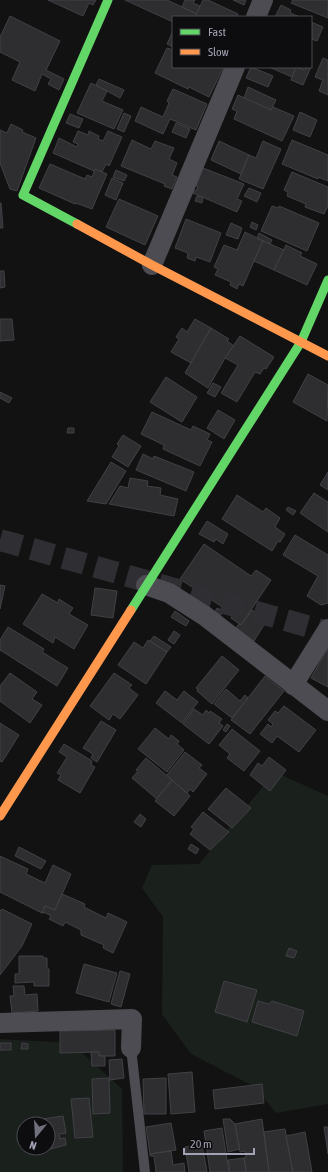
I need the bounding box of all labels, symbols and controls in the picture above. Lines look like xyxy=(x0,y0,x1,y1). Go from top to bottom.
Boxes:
legend xyxy=(172,16,312,68)
text: Fast xyxy=(208,25,226,39)
text: Slow xyxy=(208,45,229,59)
north arrow xyxy=(16,1116,56,1156)
scale bar xyxy=(184,1130,254,1156)
text: 20 m xyxy=(190,1137,212,1151)
text: N xyxy=(28,1139,38,1152)

